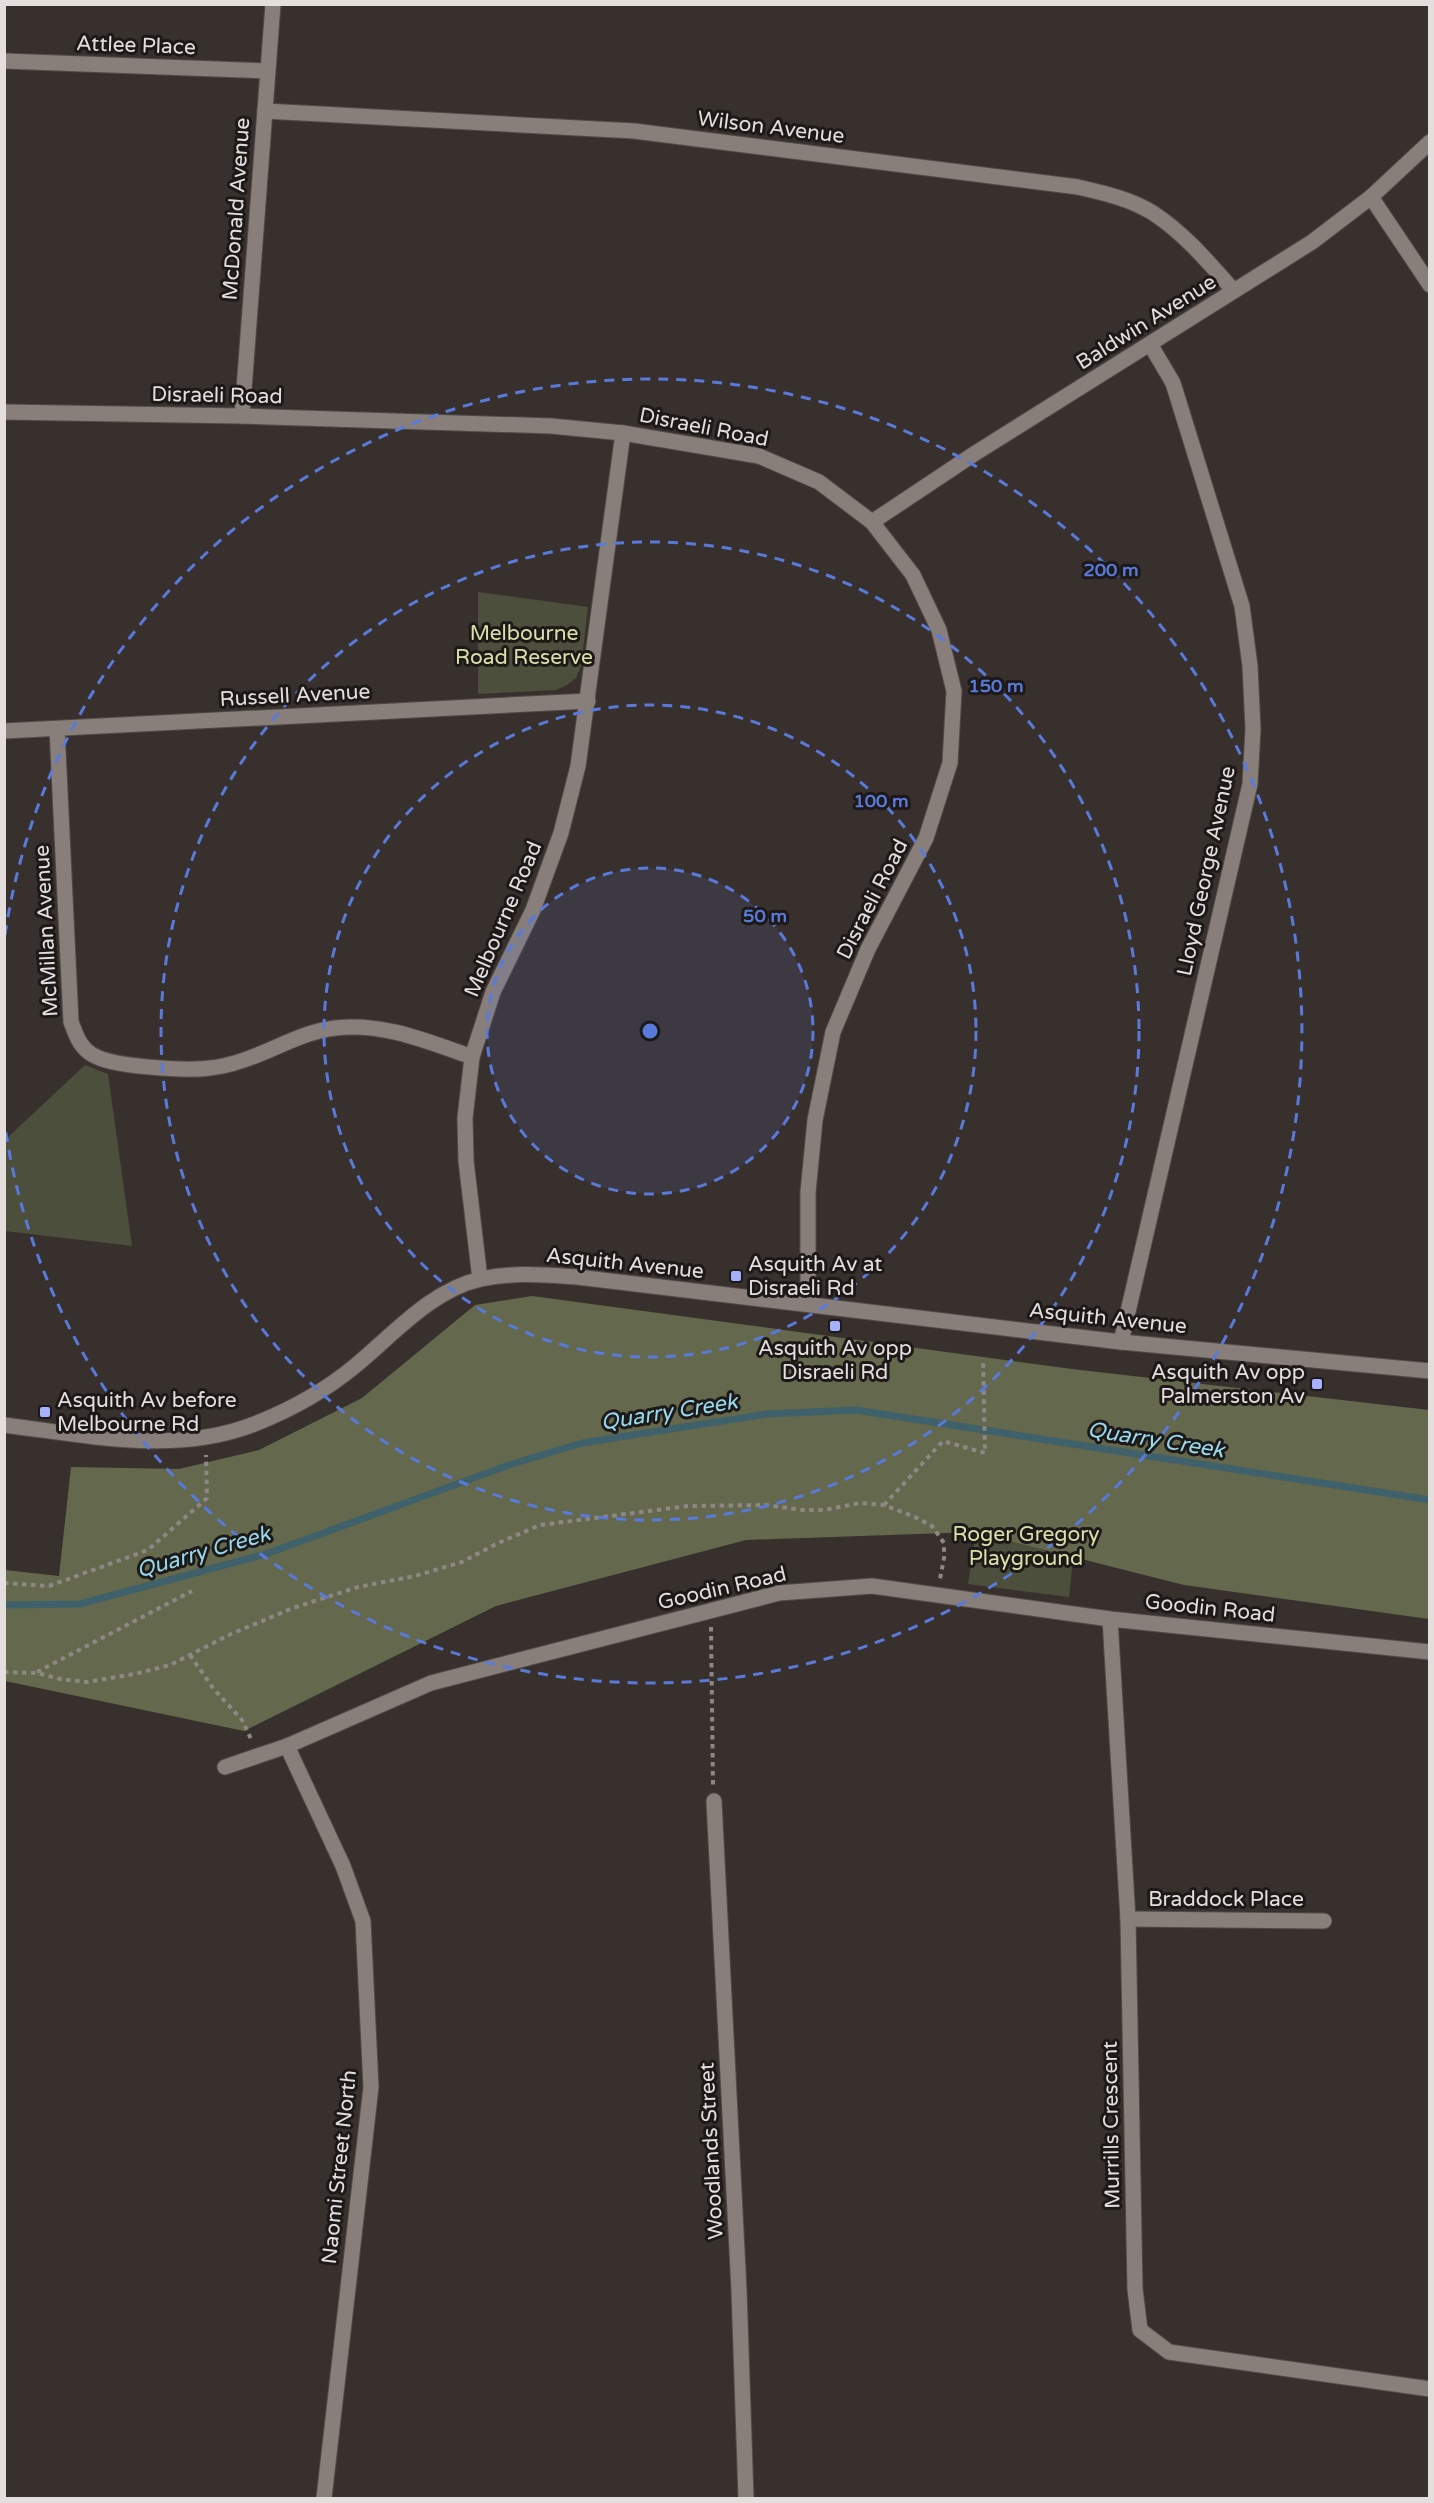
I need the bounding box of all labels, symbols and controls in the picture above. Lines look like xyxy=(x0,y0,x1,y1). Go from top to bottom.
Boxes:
street label: Attlee Place xyxy=(76,31,196,60)
street label: Wilson Avenue xyxy=(696,106,846,149)
street label: McDonald Avenue xyxy=(218,117,255,301)
street label: Baldwin Avenue xyxy=(1072,269,1221,375)
street label: Disraeli Road xyxy=(151,382,283,409)
street label: Disraeli Road xyxy=(637,403,771,452)
text: 200 m xyxy=(1083,559,1139,581)
park label: Melbourne Road Reserve xyxy=(455,621,593,670)
text: 150 m xyxy=(968,675,1024,697)
street label: Russell Avenue xyxy=(219,679,371,712)
street label: Lloyd George Avenue xyxy=(1172,764,1241,978)
text: 100 m xyxy=(853,790,909,812)
street label: Disraeli Road xyxy=(832,835,913,963)
street label: Melbourne Road xyxy=(459,838,548,1001)
street label: McMillan Avenue xyxy=(30,844,63,1018)
text: 50 m xyxy=(743,905,787,927)
centre of rings xyxy=(640,1021,660,1041)
street label: Asquith Avenue xyxy=(545,1243,705,1284)
place label: Asquith Av at Disraeli Rd xyxy=(748,1252,882,1301)
marker: Asquith Av at Disraeli Rd xyxy=(729,1269,743,1283)
street label: Asquith Avenue xyxy=(1028,1298,1188,1339)
marker: Asquith Av opp Disraeli Rd xyxy=(828,1319,842,1333)
place label: Asquith Av opp Disraeli Rd xyxy=(758,1336,912,1385)
place label: Asquith Av opp Palmerston Av xyxy=(1151,1360,1305,1409)
marker: Asquith Av opp Palmerston Av xyxy=(1310,1377,1324,1391)
place label: Asquith Av before Melbourne Rd xyxy=(57,1388,237,1437)
water label: Quarry Creek xyxy=(599,1388,741,1436)
marker: Asquith Av before Melbourne Rd xyxy=(38,1405,52,1419)
water label: Quarry Creek xyxy=(1086,1416,1228,1464)
water label: Quarry Creek xyxy=(133,1520,275,1583)
park label: Roger Gregory Playground xyxy=(952,1522,1100,1571)
street label: Goodin Road xyxy=(656,1562,789,1615)
street label: Goodin Road xyxy=(1144,1589,1276,1628)
street label: Braddock Place xyxy=(1148,1887,1304,1912)
street label: Murrills Crescent xyxy=(1098,2041,1125,2209)
street label: Woodlands Street xyxy=(694,2062,729,2240)
street label: Naomi Street North xyxy=(317,2069,362,2265)

